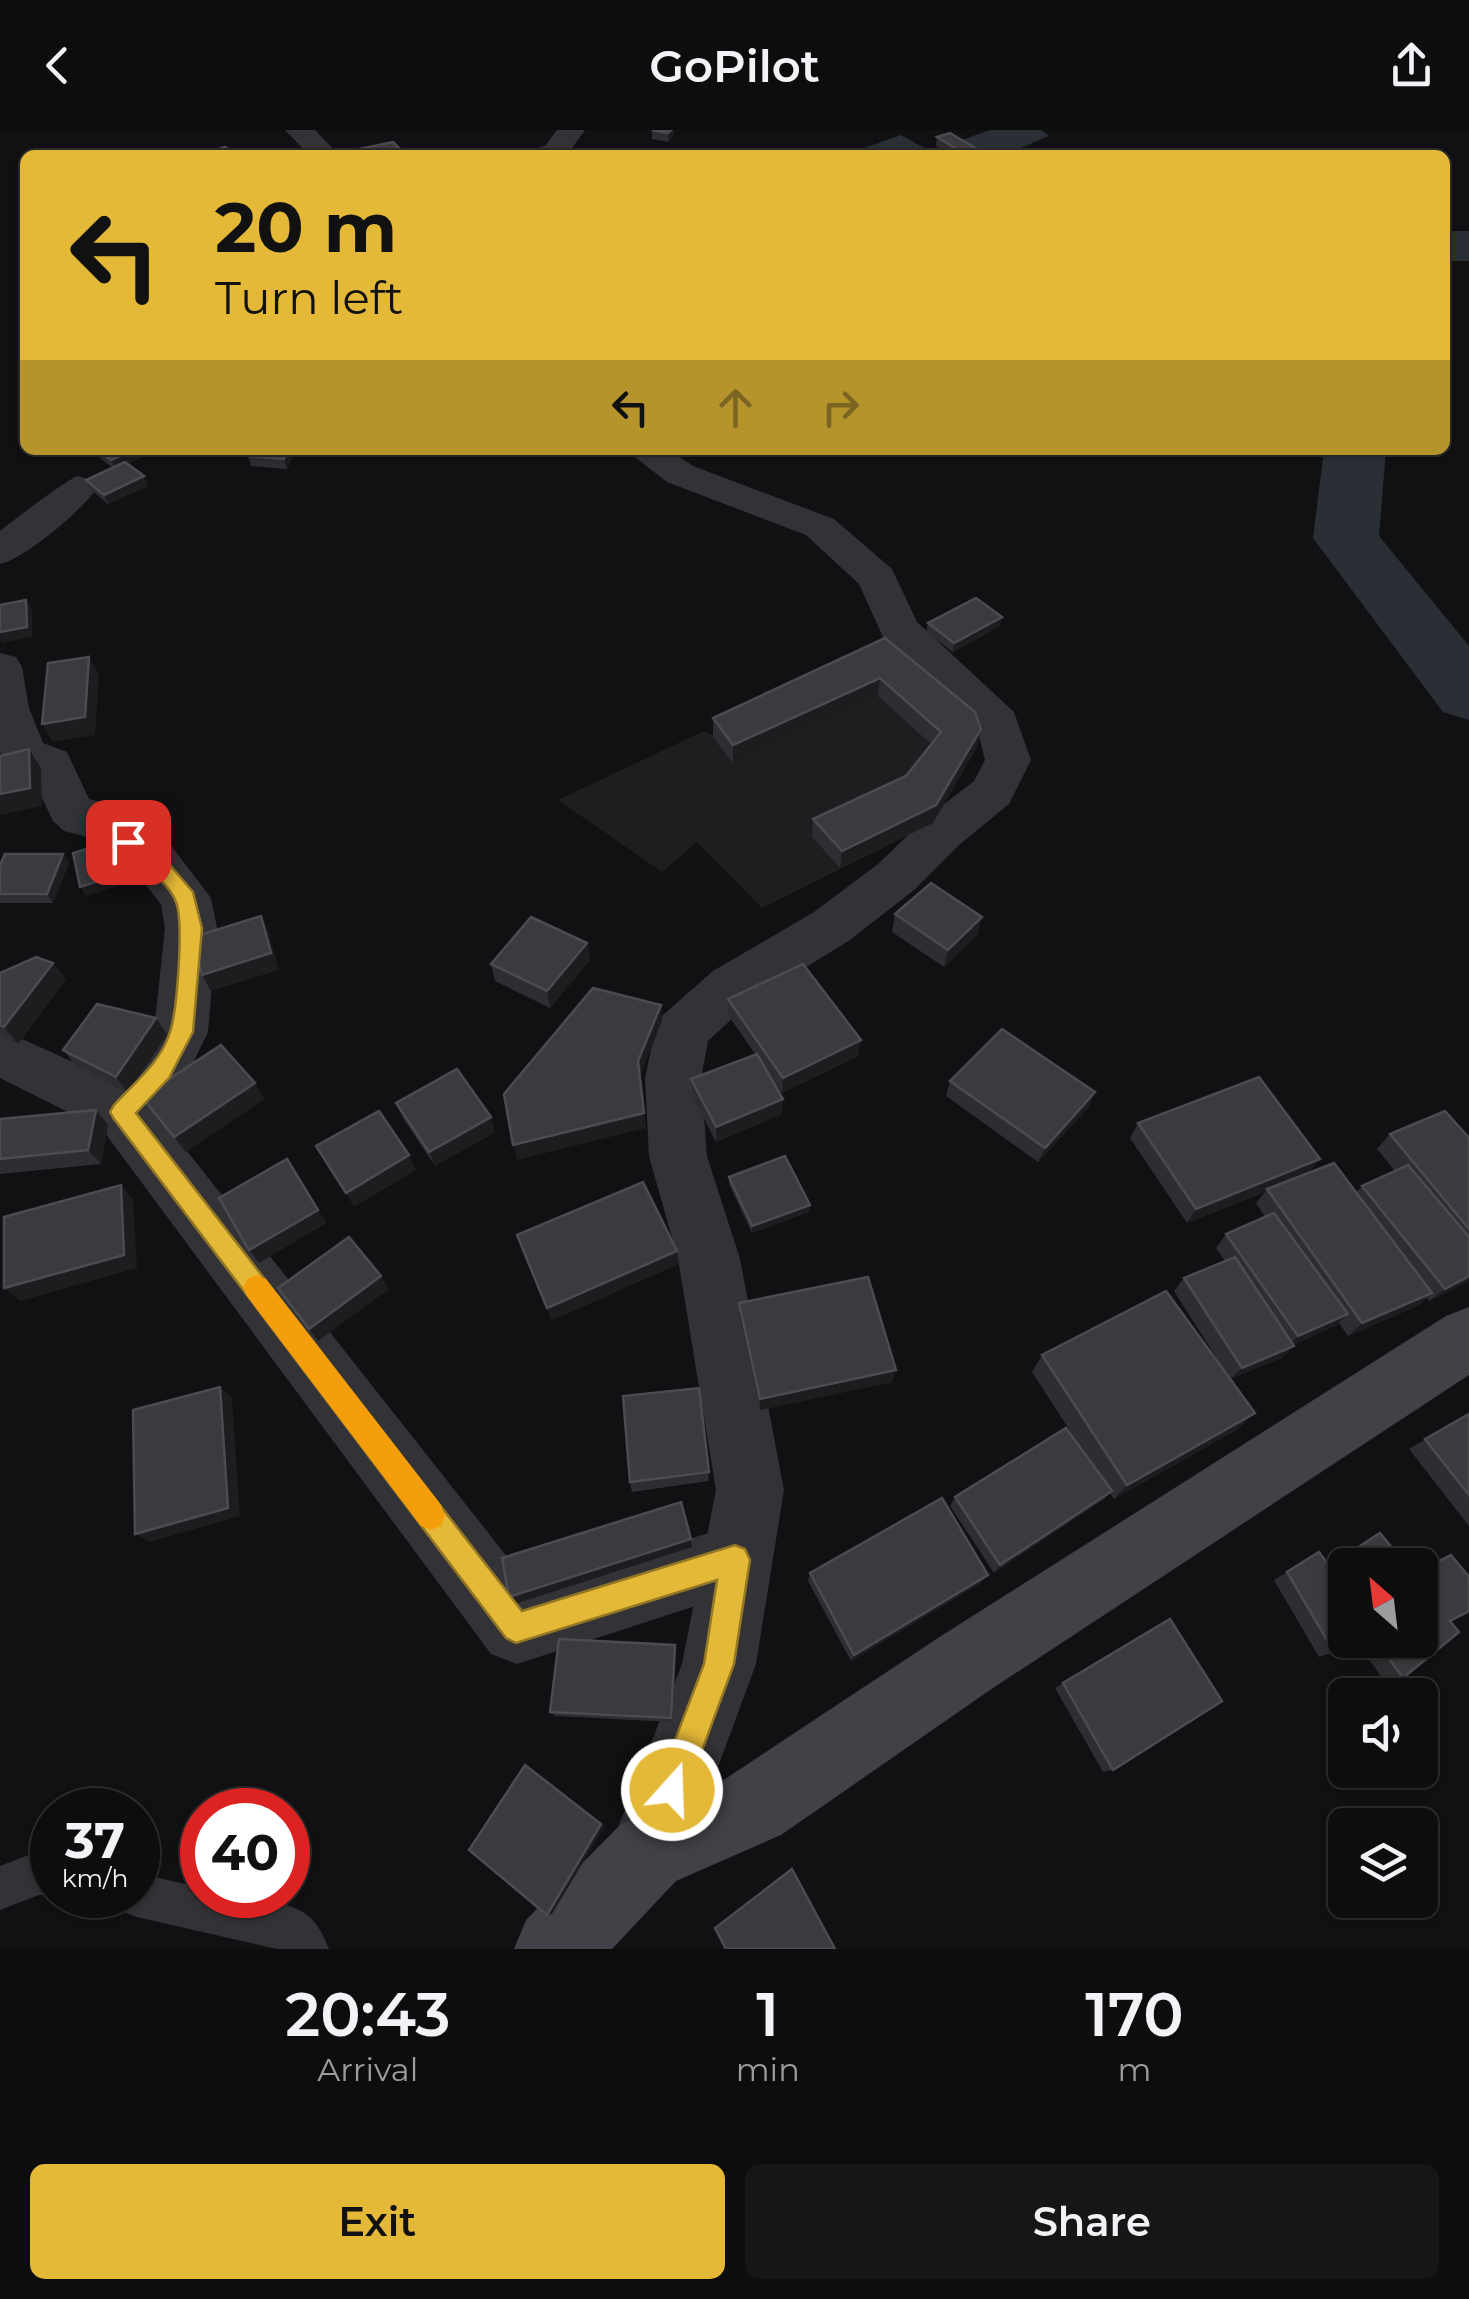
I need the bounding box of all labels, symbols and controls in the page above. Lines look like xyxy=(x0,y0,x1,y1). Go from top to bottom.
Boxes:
icon: back xyxy=(30,38,85,93)
text: GoPilot xyxy=(649,38,820,93)
icon: share xyxy=(1384,38,1439,93)
text: 20 m xyxy=(215,184,397,270)
icon: left xyxy=(50,190,180,320)
text: Turn left xyxy=(215,270,403,325)
icon: left xyxy=(603,380,658,435)
icon: ahead xyxy=(708,380,763,435)
icon: right xyxy=(813,380,868,435)
pin xyxy=(86,800,171,885)
icon: arrive xyxy=(101,815,156,870)
north arrow xyxy=(1328,1548,1438,1658)
map controls xyxy=(1328,1548,1438,1918)
button: sound xyxy=(1328,1678,1438,1788)
position arrow xyxy=(620,1738,724,1842)
speed limit sign: 40 xyxy=(180,1788,310,1918)
button: layers xyxy=(1328,1808,1438,1918)
text: 37 xyxy=(65,1810,125,1871)
text: km/h xyxy=(62,1863,128,1893)
text: 20:43 xyxy=(285,1978,450,2051)
text: 1 xyxy=(756,1978,779,2051)
text: 170 xyxy=(1085,1978,1184,2051)
text: Arrival xyxy=(317,2050,418,2089)
text: min xyxy=(736,2050,800,2089)
text: m xyxy=(1117,2050,1151,2089)
button: Exit xyxy=(30,2164,725,2279)
button: Share xyxy=(745,2164,1439,2279)

